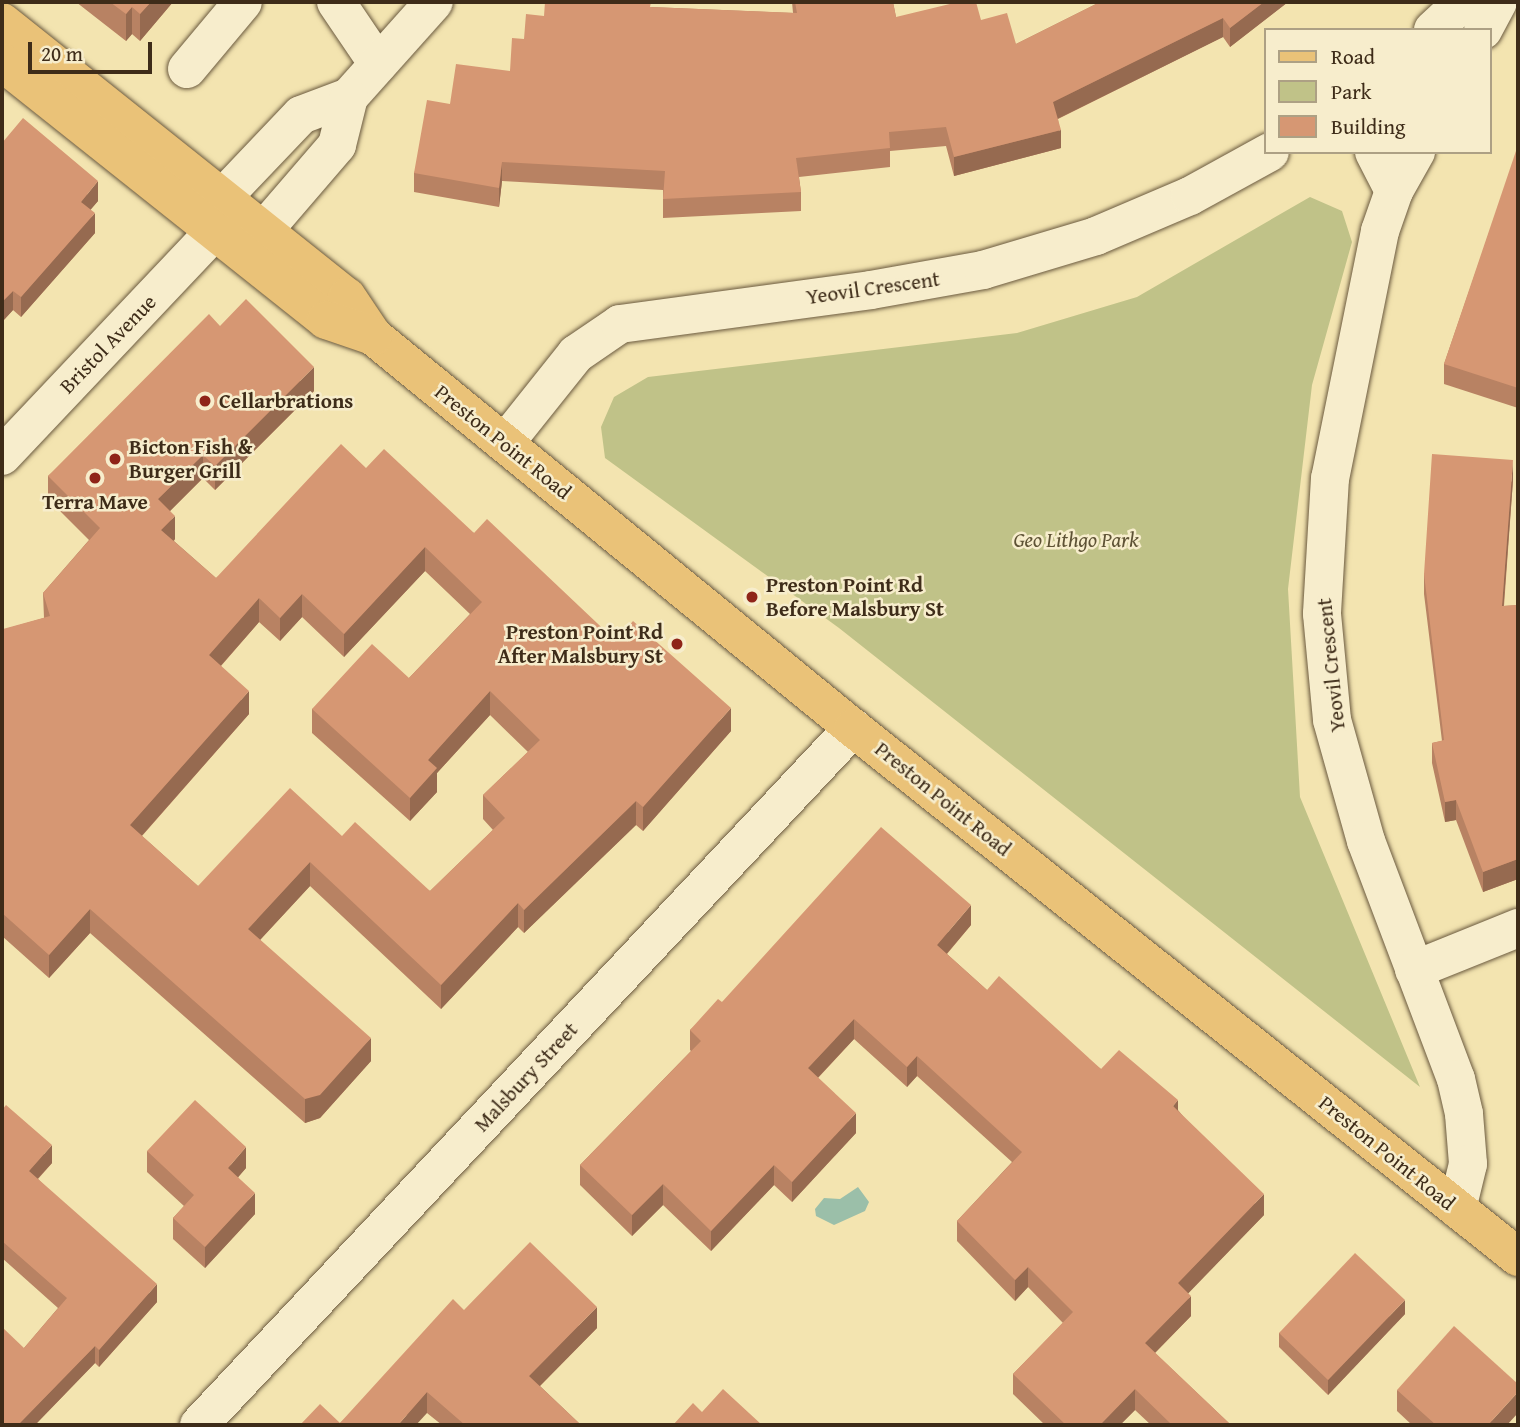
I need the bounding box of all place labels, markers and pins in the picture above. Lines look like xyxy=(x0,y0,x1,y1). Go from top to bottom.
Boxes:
place label: Cellarbrations xyxy=(219,388,353,414)
marker: Cellarbrations xyxy=(197,393,213,409)
place label: Bicton Fish & Burger Grill xyxy=(129,434,252,484)
marker: Bicton Fish & Burger Grill xyxy=(107,451,123,467)
marker: Terra Mave xyxy=(87,470,103,486)
place label: Terra Mave xyxy=(42,489,148,515)
place label: Preston Point Rd Before Malsbury St xyxy=(766,572,944,622)
marker: Preston Point Rd Before Malsbury St xyxy=(744,589,760,605)
place label: Preston Point Rd After Malsbury St xyxy=(498,619,663,669)
marker: Preston Point Rd After Malsbury St xyxy=(669,636,685,652)

